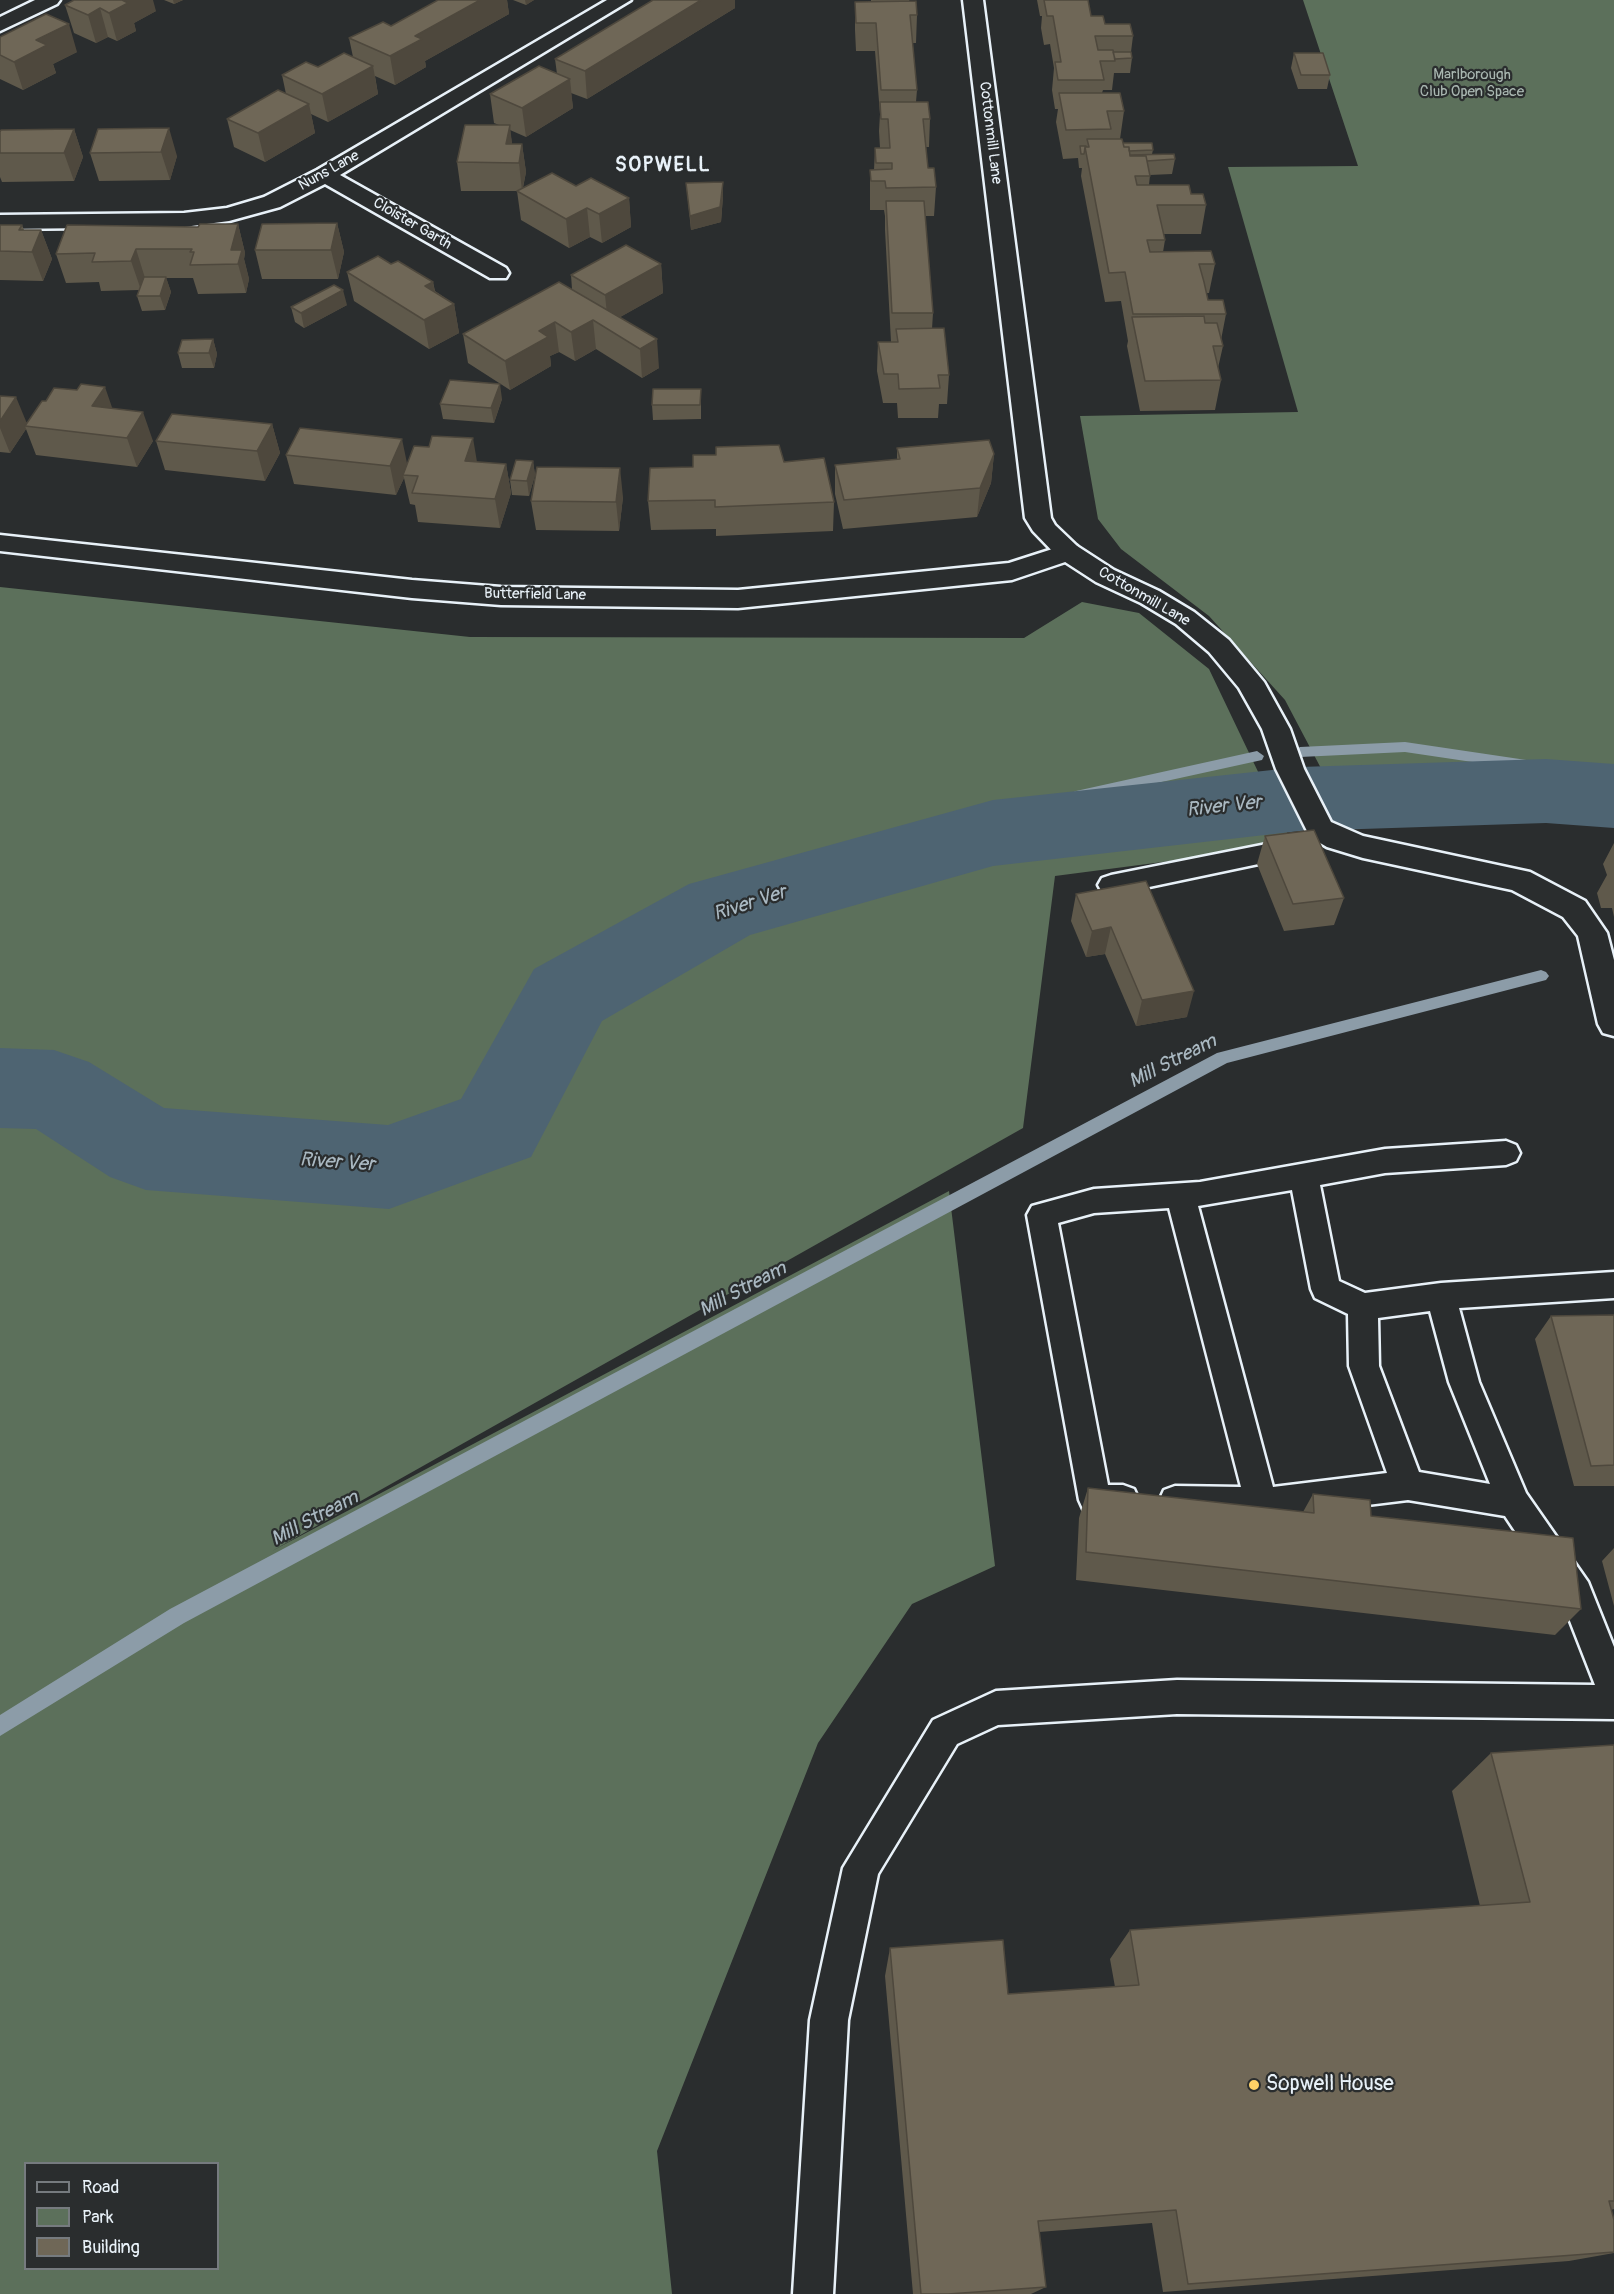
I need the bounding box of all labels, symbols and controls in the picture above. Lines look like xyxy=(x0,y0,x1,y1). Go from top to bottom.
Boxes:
park label: Marlborough Club Open Space xyxy=(1420,66,1524,101)
street label: Cottonmill Lane xyxy=(975,81,1005,185)
street label: Nuns Lane xyxy=(295,147,363,195)
district label: SOPWELL xyxy=(615,154,711,178)
street label: Cloister Garth xyxy=(370,194,454,254)
street label: Cottonmill Lane xyxy=(1095,563,1193,631)
street label: Butterfield Lane xyxy=(484,585,586,605)
water label: River Ver xyxy=(1185,791,1263,823)
water label: River Ver xyxy=(711,881,789,927)
water label: Mill Stream xyxy=(1125,1030,1221,1094)
water label: River Ver xyxy=(299,1148,375,1178)
water label: Mill Stream xyxy=(695,1257,791,1323)
water label: Mill Stream xyxy=(267,1486,363,1552)
place label: Sopwell House xyxy=(1266,2072,1394,2098)
marker: Sopwell House xyxy=(1247,2078,1261,2092)
legend xyxy=(24,2162,219,2270)
text: Road xyxy=(82,2176,119,2199)
text: Park xyxy=(82,2206,114,2229)
text: Building xyxy=(82,2236,140,2259)

